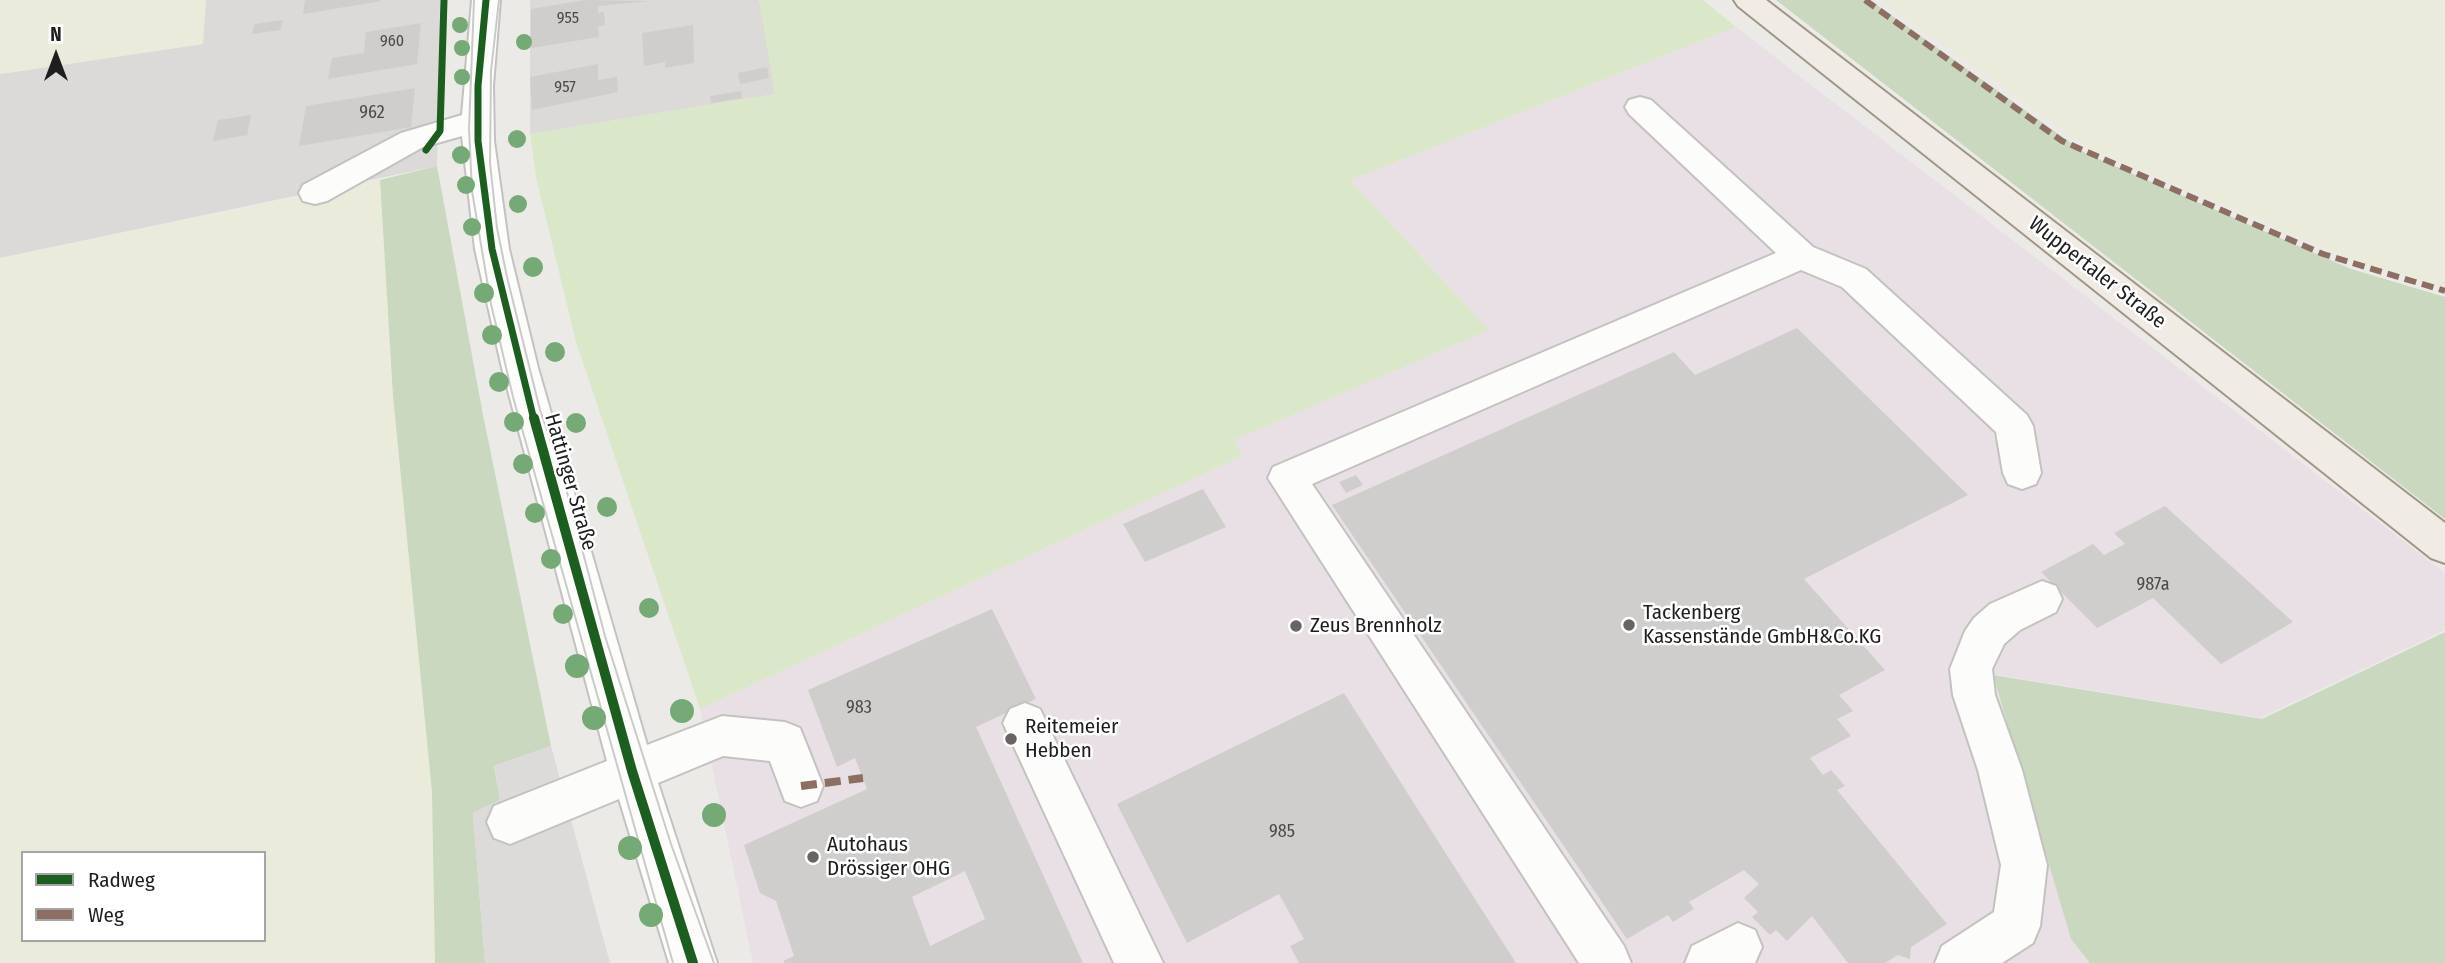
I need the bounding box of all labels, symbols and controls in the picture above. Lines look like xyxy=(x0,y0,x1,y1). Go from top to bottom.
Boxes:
house number: 955 xyxy=(557,9,579,29)
north arrow xyxy=(21,21,91,91)
text: N xyxy=(50,23,62,46)
house number: 960 xyxy=(380,32,404,52)
house number: 957 xyxy=(554,78,576,98)
house number: 962 xyxy=(359,102,385,124)
street label: Wuppertaler Straße xyxy=(2023,212,2171,334)
street label: Hattinger Straße xyxy=(538,411,602,553)
house number: 987a xyxy=(2136,574,2170,596)
place label: Tackenberg Kassenstände GmbH&Co.KG xyxy=(1643,600,1881,650)
place label: Zeus Brennholz xyxy=(1310,613,1442,639)
marker: Tackenberg Kassenstände GmbH&Co.KG xyxy=(1621,617,1637,633)
marker: Zeus Brennholz xyxy=(1288,618,1304,634)
house number: 983 xyxy=(846,697,872,719)
place label: Reitemeier Hebben xyxy=(1025,714,1118,764)
marker: Reitemeier Hebben xyxy=(1003,731,1019,747)
house number: 985 xyxy=(1269,821,1295,843)
place label: Autohaus Drössiger OHG xyxy=(827,832,950,882)
marker: Autohaus Drössiger OHG xyxy=(805,849,821,865)
legend xyxy=(21,851,266,942)
text: Radweg xyxy=(88,867,155,893)
text: Weg xyxy=(88,902,124,928)

